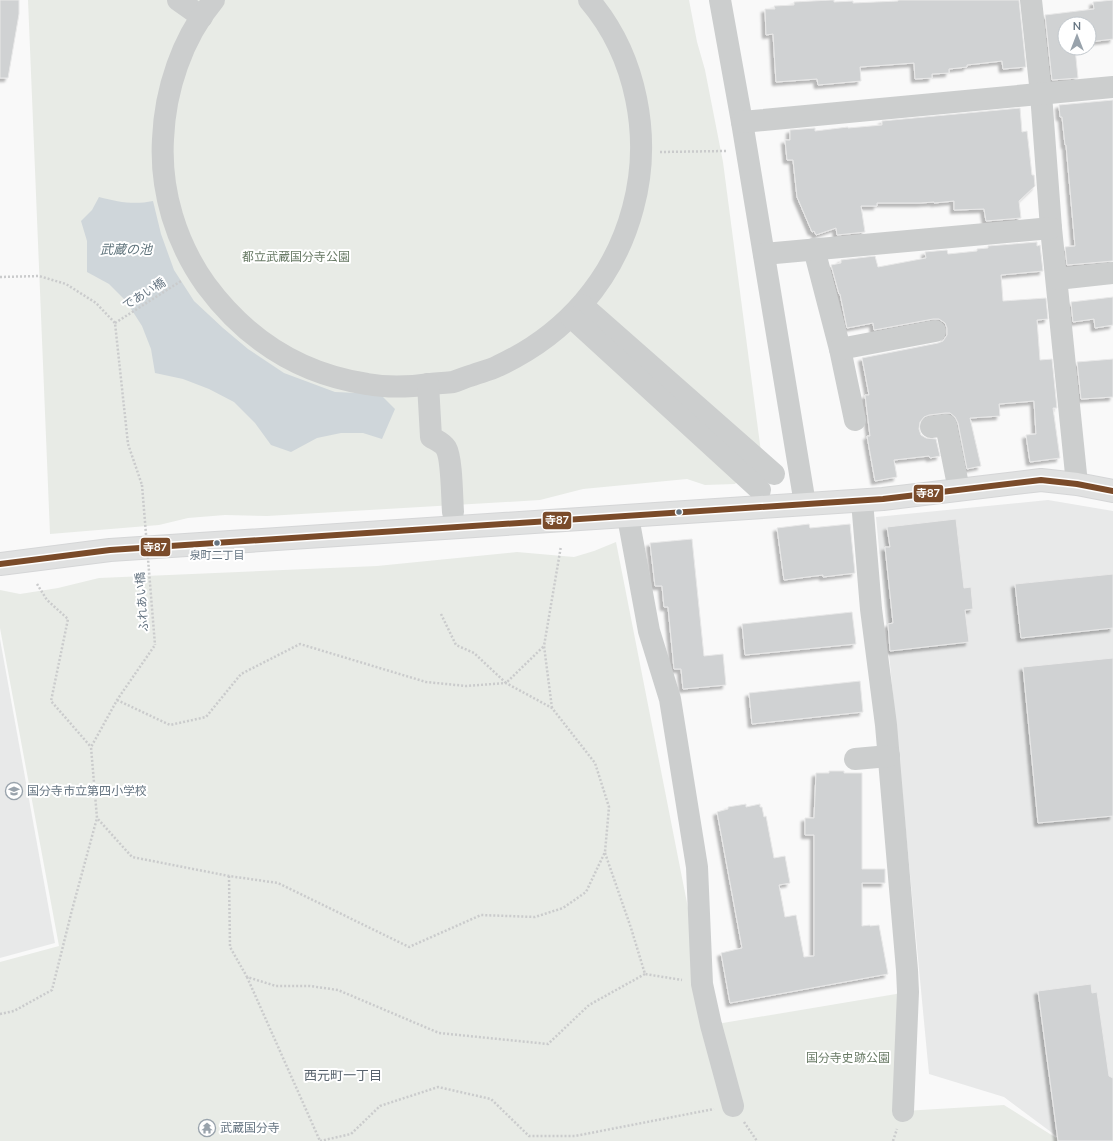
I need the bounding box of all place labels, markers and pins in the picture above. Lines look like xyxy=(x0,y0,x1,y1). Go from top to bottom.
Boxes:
unlabelled marker xyxy=(674,507,684,517)
marker: 泉町二丁目 xyxy=(212,538,222,548)
place label: 泉町二丁目 xyxy=(190,548,245,562)
school or university icon: 国分寺市立第四小学校 xyxy=(4,781,24,801)
place label: 国分寺市立第四小学校 xyxy=(27,783,147,798)
temple icon: 武蔵国分寺 xyxy=(197,1118,217,1138)
place label: 武蔵国分寺 xyxy=(220,1120,280,1135)

